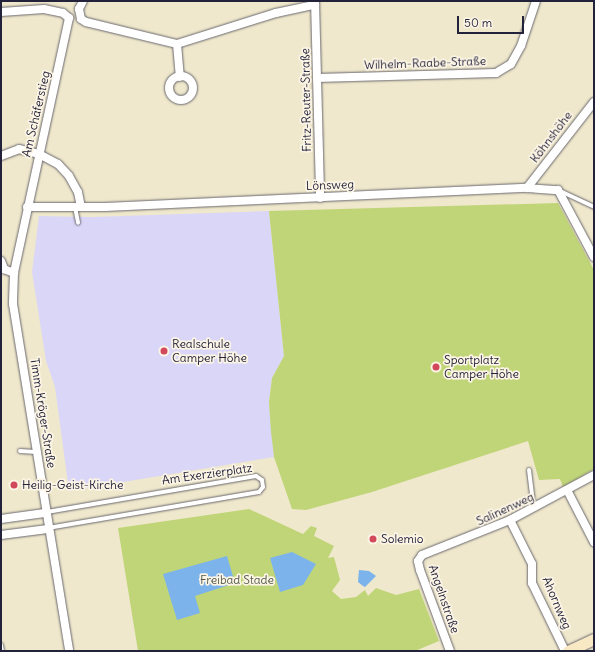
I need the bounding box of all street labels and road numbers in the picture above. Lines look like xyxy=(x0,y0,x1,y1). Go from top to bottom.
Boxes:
street label: Fritz-Reuter-Straße xyxy=(298,48,314,152)
street label: Wilhelm-Raabe-Straße xyxy=(364,54,486,72)
street label: Am Schäferstieg xyxy=(19,70,53,158)
street label: Köhnshöhe xyxy=(527,109,575,165)
street label: Lönsweg xyxy=(306,177,354,193)
street label: Timm-Kröger-Straße xyxy=(27,357,59,469)
street label: Am Exerzierplatz xyxy=(161,461,253,487)
street label: Salinenweg xyxy=(474,489,536,529)
street label: Angelnstraße xyxy=(426,563,462,635)
street label: Ahornweg xyxy=(539,575,575,631)

